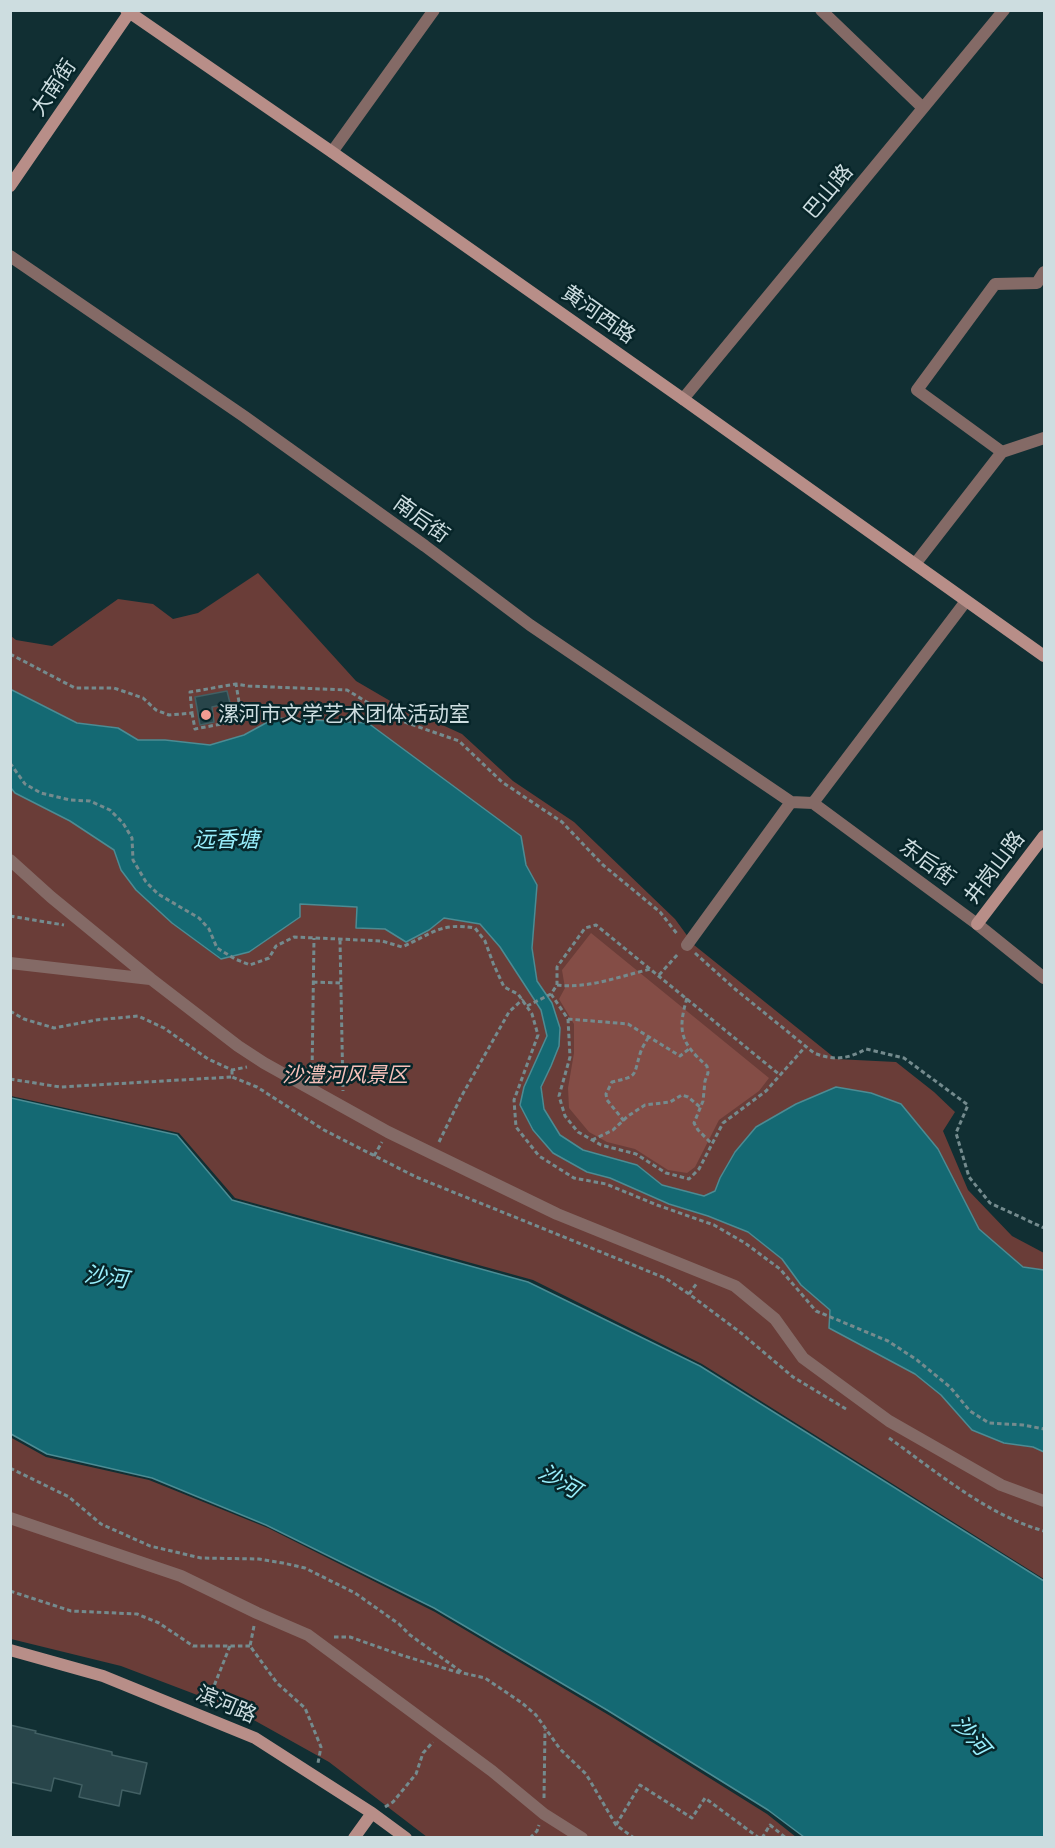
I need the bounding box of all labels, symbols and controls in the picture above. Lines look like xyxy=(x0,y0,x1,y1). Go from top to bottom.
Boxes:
street label: 大南街 xyxy=(26,55,82,121)
street label: 巴山路 xyxy=(799,160,859,224)
street label: 黄河西路 xyxy=(556,281,640,349)
street label: 南后街 xyxy=(388,491,454,549)
place label: 漯河市文学艺术团体活动室 xyxy=(218,702,470,728)
marker: 漯河市文学艺术团体活动室 xyxy=(199,708,213,722)
street label: 井岗山路 xyxy=(960,827,1030,909)
water label: 远香塘 xyxy=(193,828,259,854)
street label: 东后街 xyxy=(894,834,960,892)
park label: 沙澧河风景区 xyxy=(282,1063,408,1089)
water label: 沙河 xyxy=(82,1262,130,1294)
water label: 沙河 xyxy=(533,1460,585,1504)
street label: 滨河路 xyxy=(192,1681,260,1729)
water label: 沙河 xyxy=(946,1711,994,1761)

